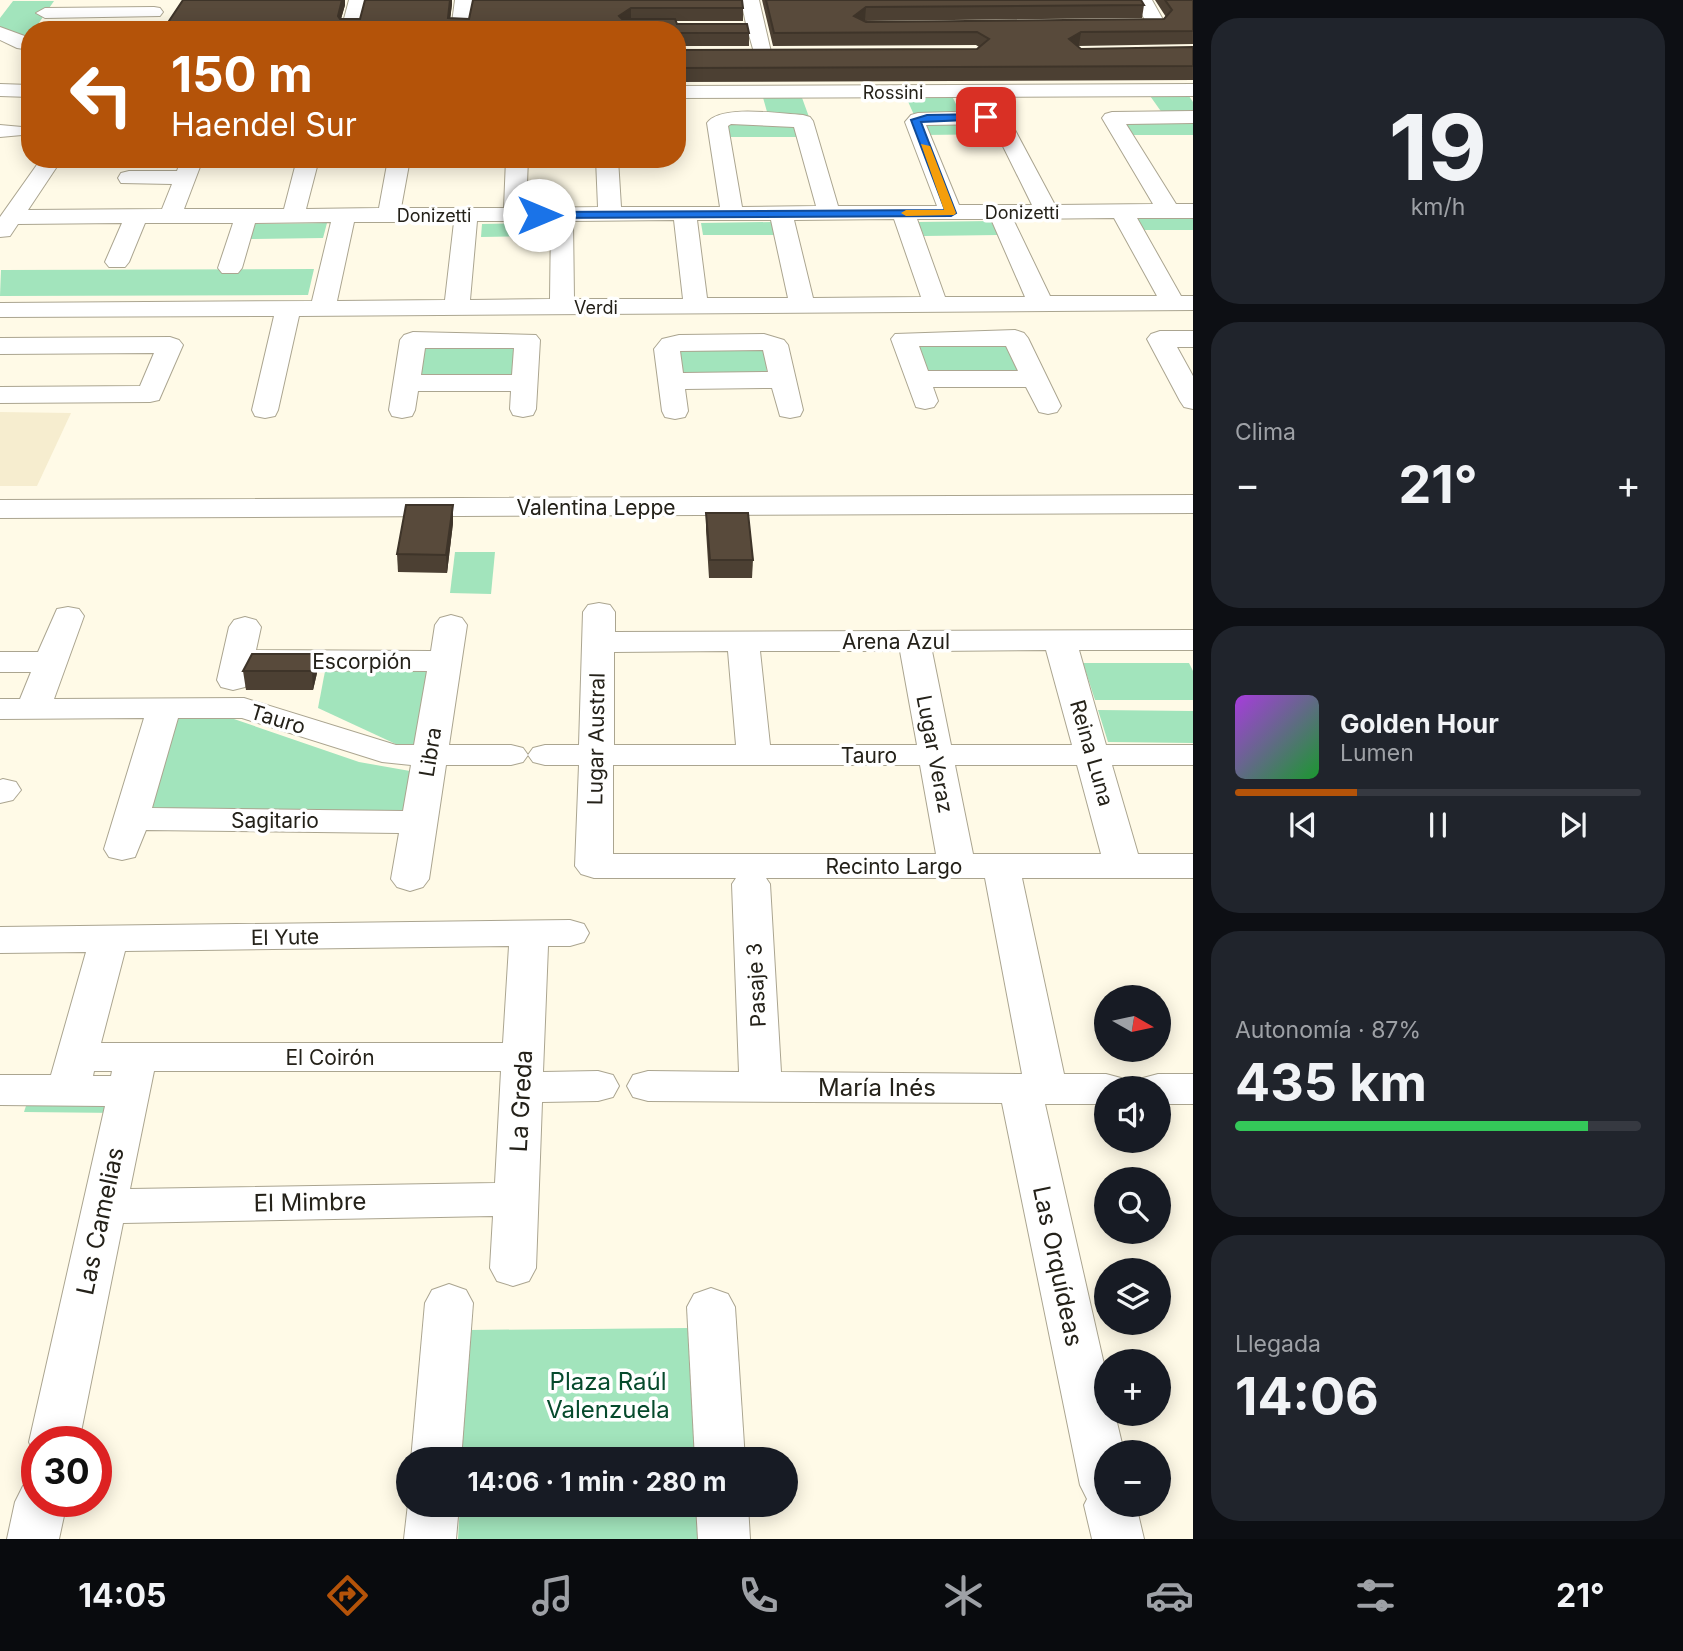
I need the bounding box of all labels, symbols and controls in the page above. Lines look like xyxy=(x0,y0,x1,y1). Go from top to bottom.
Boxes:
text: 150 m xyxy=(171,45,313,104)
icon: left xyxy=(56,49,147,140)
street label: Rossini xyxy=(863,82,923,103)
pin xyxy=(956,87,1016,147)
text: 19 xyxy=(1389,92,1487,202)
icon: arrive xyxy=(967,98,1005,136)
text: Haendel Sur xyxy=(171,105,357,144)
position arrow xyxy=(502,178,576,252)
text: km/h xyxy=(1411,193,1465,221)
street label: Donizetti xyxy=(985,202,1059,223)
street label: Donizetti xyxy=(397,205,471,226)
street label: Verdi xyxy=(574,297,618,318)
text: Clima xyxy=(1235,418,1296,446)
text: 21° xyxy=(1398,453,1478,516)
text: − xyxy=(1235,461,1260,507)
text: + xyxy=(1616,461,1641,507)
street label: Valentina Leppe xyxy=(516,495,676,520)
street label: Arena Azul xyxy=(842,629,950,654)
street label: Escorpión xyxy=(312,649,412,674)
street label: Lugar Austral xyxy=(582,673,610,805)
street label: Lugar Veraz xyxy=(911,693,959,815)
street label: Reina Luna xyxy=(1065,697,1119,809)
street label: Tauro xyxy=(247,699,309,739)
text: Golden Hour xyxy=(1340,708,1499,739)
street label: Libra xyxy=(414,726,446,778)
text: Lumen xyxy=(1340,739,1414,767)
street label: Tauro xyxy=(841,743,897,768)
icon: previous xyxy=(1284,806,1322,844)
icon: pause xyxy=(1419,806,1457,844)
icon: next xyxy=(1554,806,1592,844)
street label: Sagitario xyxy=(231,808,319,833)
street label: Recinto Largo xyxy=(826,854,962,879)
street label: El Yute xyxy=(251,924,319,950)
street label: Pasaje 3 xyxy=(741,942,771,1028)
north arrow xyxy=(1094,985,1171,1062)
map controls xyxy=(1094,985,1171,1517)
text: Autonomía · 87% xyxy=(1235,1016,1421,1044)
street label: El Coirón xyxy=(285,1045,375,1070)
street label: La Greda xyxy=(504,1049,538,1153)
text: 435 km xyxy=(1235,1051,1427,1114)
street label: María Inés xyxy=(818,1073,936,1102)
button: sound xyxy=(1094,1076,1171,1153)
street label: Las Camelias xyxy=(70,1144,130,1298)
button: search xyxy=(1094,1167,1171,1244)
street label: Las Orquídeas xyxy=(1027,1183,1089,1349)
street label: El Mimbre xyxy=(253,1187,367,1217)
button: layers xyxy=(1094,1258,1171,1335)
text: Llegada xyxy=(1235,1330,1321,1358)
button: + xyxy=(1094,1349,1171,1426)
text: 14:06 xyxy=(1235,1365,1379,1428)
park label: Plaza Raúl Valenzuela xyxy=(546,1367,670,1424)
speed limit sign: 30 xyxy=(21,1426,112,1517)
button: − xyxy=(1094,1440,1171,1517)
text: 14:06 · 1 min · 280 m xyxy=(468,1466,726,1497)
icon: directions xyxy=(323,1571,372,1620)
icon: music xyxy=(528,1571,577,1620)
icon: phone xyxy=(734,1571,783,1620)
icon: climate xyxy=(939,1571,988,1620)
icon: car xyxy=(1145,1571,1194,1620)
icon: filters xyxy=(1351,1571,1400,1620)
text: 14:05 xyxy=(78,1576,166,1615)
text: 21° xyxy=(1556,1576,1605,1615)

